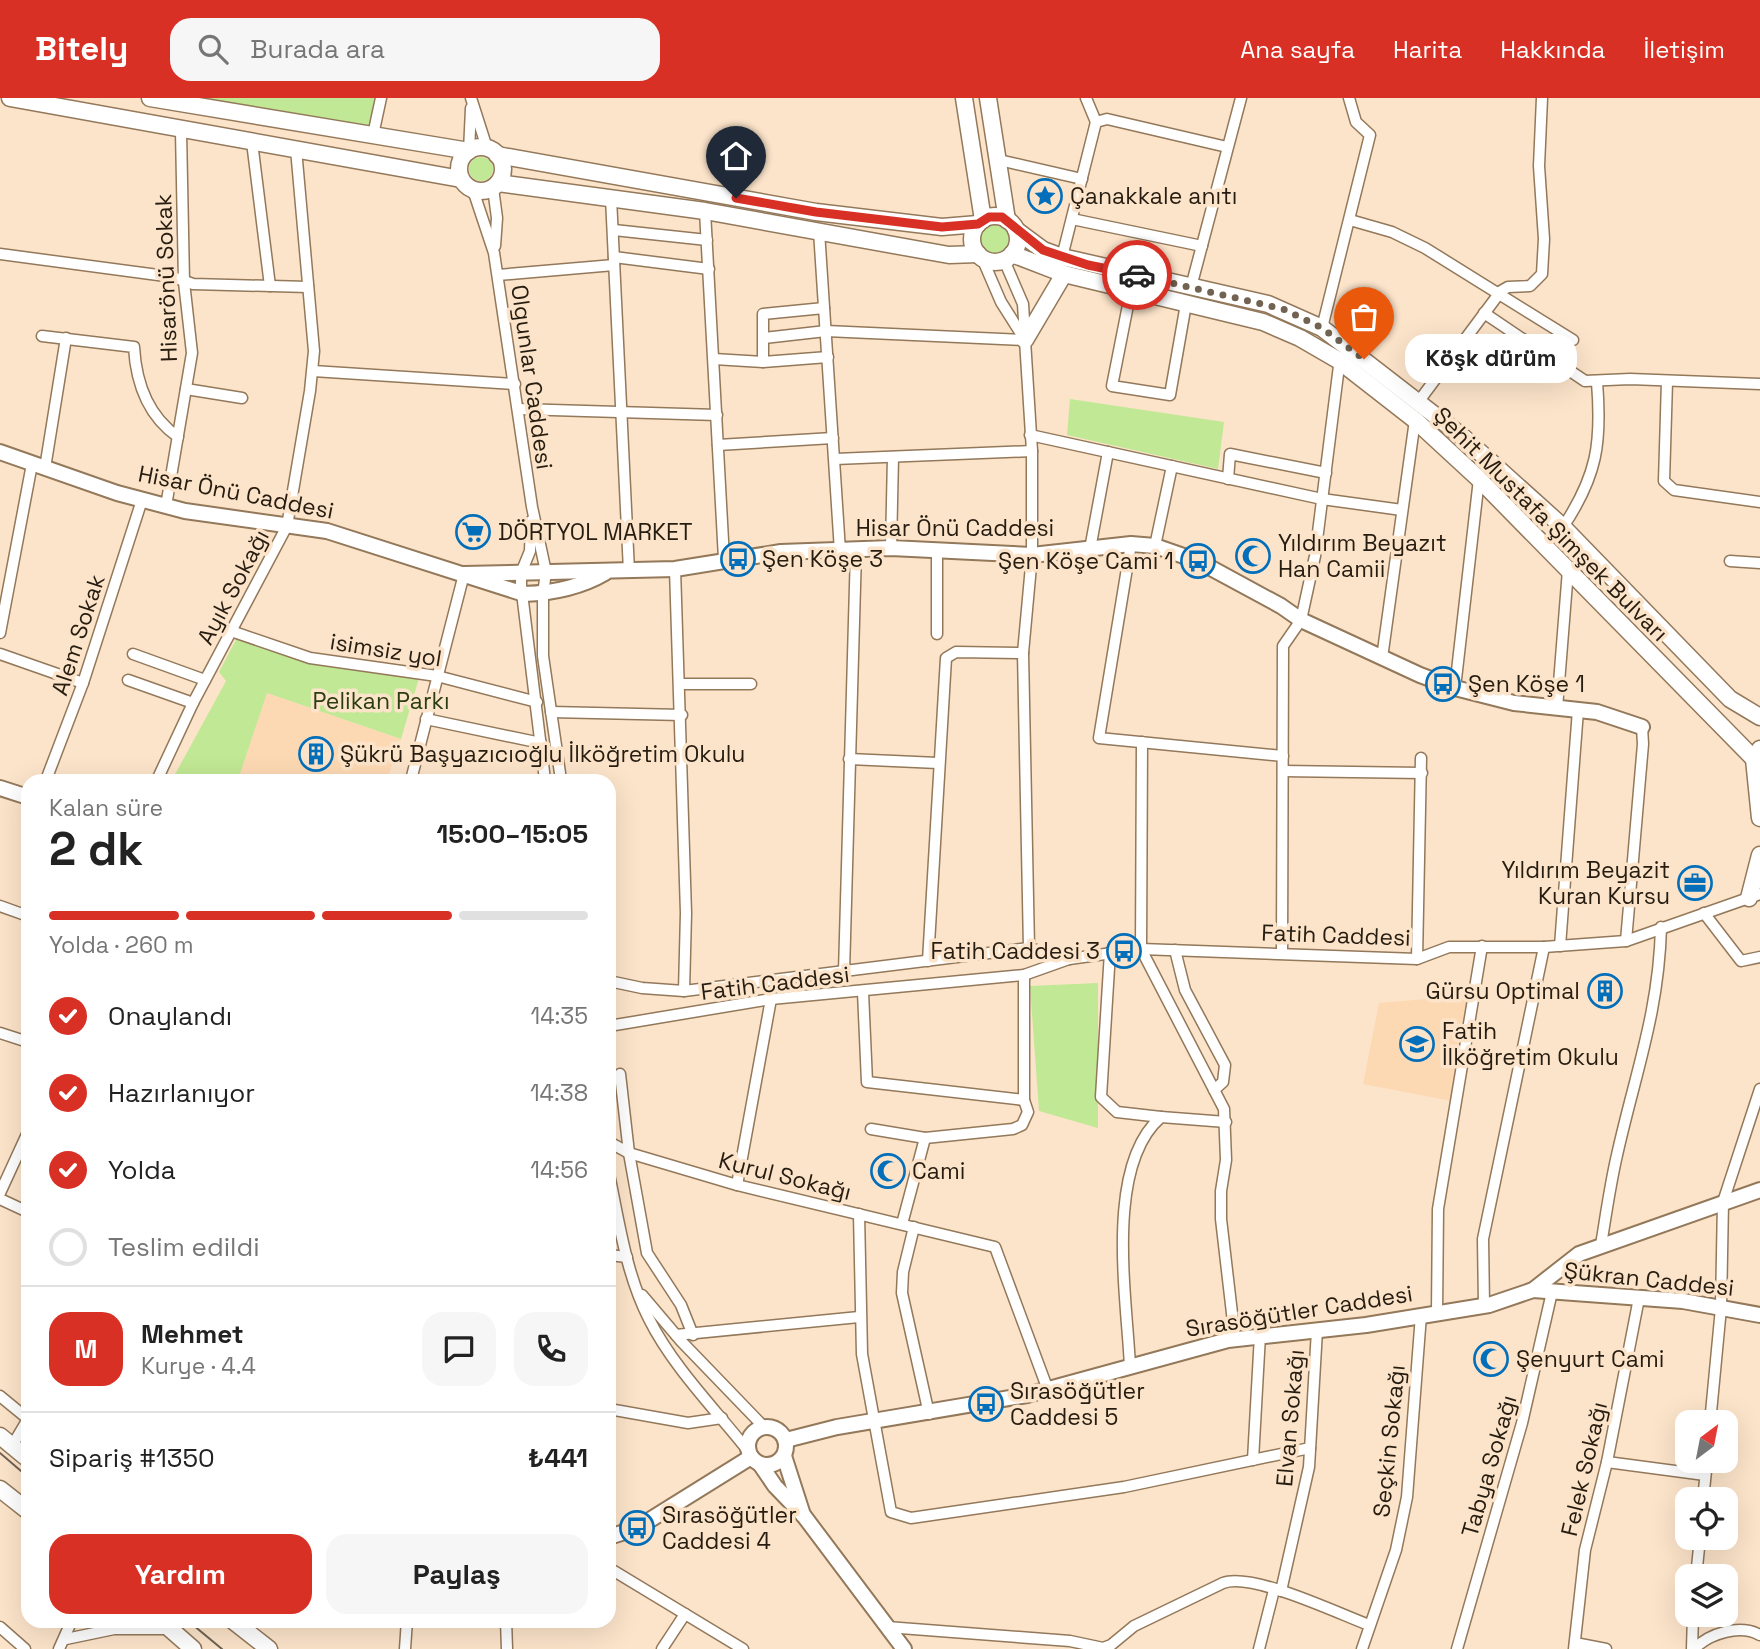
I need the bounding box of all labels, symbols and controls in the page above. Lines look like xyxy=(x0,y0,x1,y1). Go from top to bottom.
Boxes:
search box xyxy=(170,18,660,81)
text: Bitely xyxy=(35,28,128,70)
icon: search xyxy=(194,30,232,68)
text: Burada ara xyxy=(250,32,385,66)
text: Ana sayfa xyxy=(1240,34,1355,65)
text: Harita xyxy=(1393,34,1462,65)
text: Hakkında xyxy=(1500,34,1605,65)
text: İletişim xyxy=(1643,34,1725,65)
pin xyxy=(706,126,766,198)
icon: home xyxy=(717,137,755,175)
place icon: Çanakkale anıtı xyxy=(1026,177,1064,215)
place label: Çanakkale anıtı xyxy=(1070,181,1237,211)
street label: Hisarönü Sokak xyxy=(148,193,184,363)
courier xyxy=(1102,240,1172,310)
icon: car xyxy=(1118,256,1156,294)
street label: Olgunlar Caddesi xyxy=(504,283,560,471)
pin xyxy=(1334,287,1394,359)
icon: bag xyxy=(1345,298,1383,336)
callout: Köşk dürüm xyxy=(1406,334,1578,384)
text: Köşk dürüm xyxy=(1426,343,1556,373)
street label: Şehit Mustafa Şimşek Bulvarı xyxy=(1427,400,1675,648)
street label: Hisar Önü Caddesi xyxy=(136,458,336,526)
supermarket icon: DÖRTYOL MARKET xyxy=(454,513,492,551)
street label: Hisar Önü Caddesi xyxy=(856,513,1054,543)
place label: DÖRTYOL MARKET xyxy=(498,517,693,547)
street label: Ayık Sokağı xyxy=(190,524,276,650)
place label: Yıldırım Beyazıt Han Camii xyxy=(1278,528,1446,584)
mosque icon: Yıldırım Beyazıt Han Camii xyxy=(1234,537,1272,575)
bus stop icon: Şen Köşe 3 xyxy=(719,540,757,578)
bus stop icon: Şen Köşe Cami 1 xyxy=(1179,542,1217,580)
place label: Şen Köşe 3 xyxy=(762,544,883,574)
place label: Şen Köşe Cami 1 xyxy=(998,546,1174,576)
street label: Alem Sokak xyxy=(44,571,112,699)
street label: isimsiz yol xyxy=(328,626,444,674)
bus stop icon: Şen Köşe 1 xyxy=(1424,665,1462,703)
place label: Şen Köşe 1 xyxy=(1468,669,1585,699)
park label: Pelikan Parkı xyxy=(312,686,450,716)
building icon: Şükrü Başyazıcıoğlu İlköğretim Okulu xyxy=(297,735,335,773)
place label: Şükrü Başyazıcıoğlu İlköğretim Okulu xyxy=(340,739,745,769)
text: Kalan süre xyxy=(49,793,163,823)
text: 15:00–15:05 xyxy=(436,817,588,851)
text: 2 dk xyxy=(49,820,143,878)
place label: Yıldırım Beyazit Kuran Kursu xyxy=(1502,855,1670,911)
office icon: Yıldırım Beyazit Kuran Kursu xyxy=(1676,864,1714,902)
street label: Fatih Caddesi xyxy=(1261,917,1411,953)
text: Yolda · 260 m xyxy=(49,930,193,960)
bus stop icon: Fatih Caddesi 3 xyxy=(1105,932,1143,970)
place label: Fatih Caddesi 3 xyxy=(931,936,1100,966)
street label: Fatih Caddesi xyxy=(699,959,851,1007)
building icon: Gürsu Optimal xyxy=(1586,972,1624,1010)
place label: Gürsu Optimal xyxy=(1426,976,1580,1006)
icon: check xyxy=(49,997,87,1035)
text: Onaylandı xyxy=(108,999,232,1033)
text: 14:35 xyxy=(531,1001,588,1031)
place label: Fatih İlköğretim Okulu xyxy=(1442,1016,1619,1072)
school or university icon: Fatih İlköğretim Okulu xyxy=(1398,1025,1436,1063)
icon: check xyxy=(49,1074,87,1112)
text: Hazırlanıyor xyxy=(108,1076,255,1110)
text: 14:38 xyxy=(530,1078,588,1108)
street label: Kurul Sokağı xyxy=(715,1145,855,1207)
icon: check xyxy=(49,1151,87,1189)
mosque icon: Cami xyxy=(869,1152,907,1190)
text: Yolda xyxy=(108,1153,176,1187)
text: 14:56 xyxy=(530,1155,588,1185)
place label: Cami xyxy=(912,1156,965,1186)
text: Teslim edildi xyxy=(108,1230,260,1264)
street label: Şükran Caddesi xyxy=(1563,1255,1735,1303)
street label: Sırasöğütler Caddesi xyxy=(1183,1278,1415,1344)
button: chat xyxy=(422,1312,496,1386)
button: phone xyxy=(514,1312,588,1386)
text: Mehmet xyxy=(141,1317,244,1351)
text: M xyxy=(75,1332,97,1366)
mosque icon: Şenyurt Cami xyxy=(1472,1340,1510,1378)
place label: Şenyurt Cami xyxy=(1516,1344,1664,1374)
street label: Elvan Sokağı xyxy=(1269,1348,1311,1488)
text: Kurye · 4.4 xyxy=(141,1351,256,1381)
street label: Seçkin Sokağı xyxy=(1366,1363,1412,1519)
place label: Sırasöğütler Caddesi 5 xyxy=(1010,1376,1145,1432)
bus stop icon: Sırasöğütler Caddesi 5 xyxy=(967,1385,1005,1423)
street label: Tabya Sokağı xyxy=(1454,1391,1524,1541)
street label: Felek Sokağı xyxy=(1554,1399,1614,1539)
north arrow xyxy=(1675,1410,1738,1474)
map controls xyxy=(1675,1410,1738,1627)
text: Sipariş #1350 xyxy=(49,1441,215,1475)
text: ₺441 xyxy=(528,1441,588,1475)
button: locate xyxy=(1675,1487,1738,1550)
place label: Sırasöğütler Caddesi 4 xyxy=(662,1500,797,1556)
bus stop icon: Sırasöğütler Caddesi 4 xyxy=(618,1509,656,1547)
button: Yardım xyxy=(49,1534,312,1614)
button: Paylaş xyxy=(326,1534,588,1614)
button: layers xyxy=(1675,1564,1738,1627)

